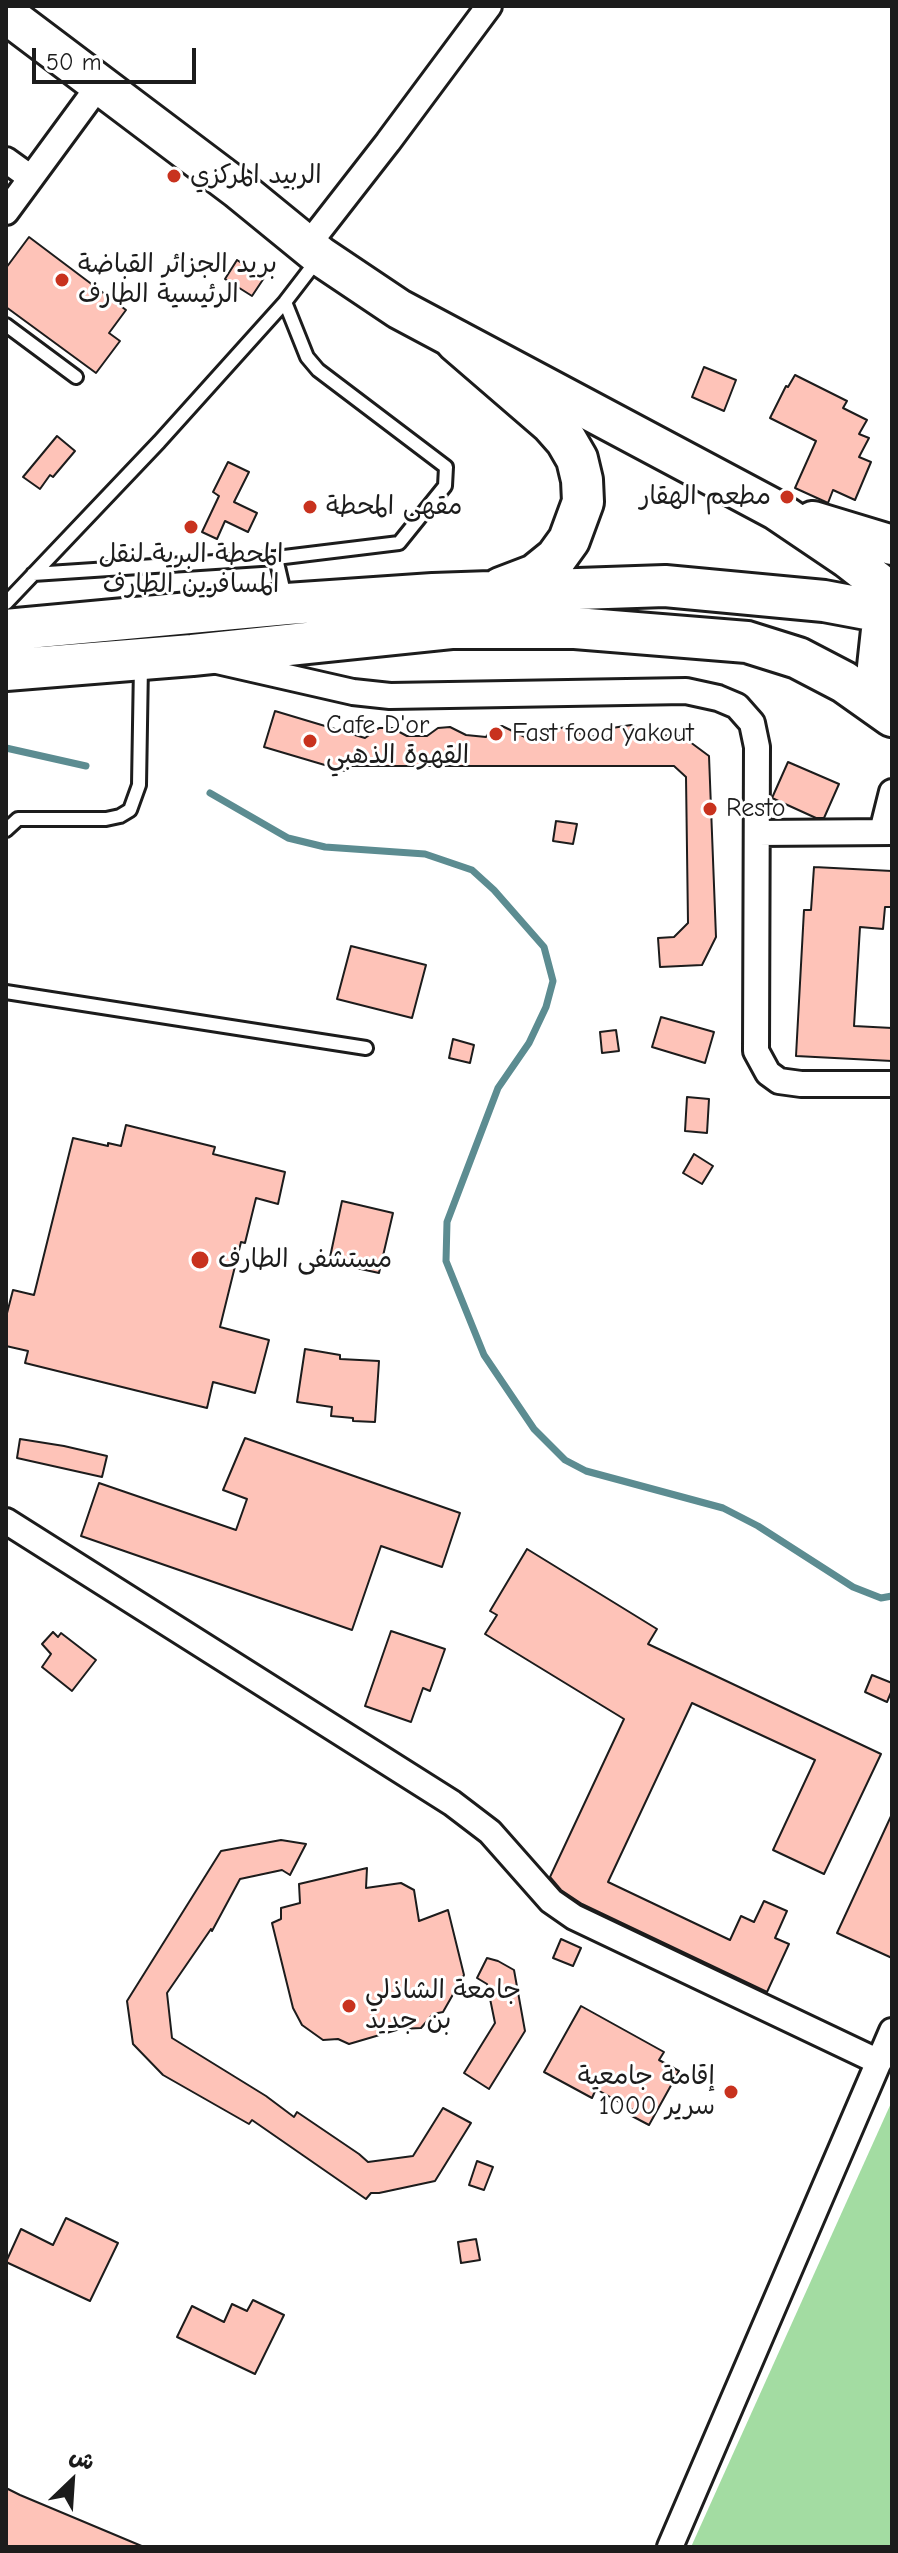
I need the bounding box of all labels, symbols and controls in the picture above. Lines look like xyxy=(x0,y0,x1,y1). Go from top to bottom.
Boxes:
scale bar xyxy=(36,32,200,82)
text: 50 m xyxy=(46,48,102,76)
place label: الربيد المركزي xyxy=(190,160,322,192)
marker: الربيد المركزي xyxy=(165,167,183,185)
place label: بريد الجزائر القباضة الرئيسية الطارف xyxy=(78,249,277,310)
marker: بريد الجزائر القباضة الرئيسية الطارف xyxy=(53,271,71,289)
place label: مطعم الهقار xyxy=(640,481,771,513)
marker: مطعم الهقار xyxy=(778,488,796,506)
place label: مقهى المحطة xyxy=(326,491,462,523)
marker: مقهى المحطة xyxy=(301,498,319,516)
marker: المحطة البرية لنقل المسافرين الطارف xyxy=(182,518,200,536)
place label: المحطة البرية لنقل المسافرين الطارف xyxy=(99,539,283,600)
place label: Cafe D'or القهوة الذهبي xyxy=(326,710,469,772)
place label: Fast food yakout xyxy=(512,718,694,750)
marker: Fast food yakout xyxy=(487,725,505,743)
marker: Cafe D'or القهوة الذهبي xyxy=(301,732,319,750)
place label: Resto xyxy=(726,793,785,825)
marker: Resto xyxy=(701,800,719,818)
place label: مستشفى الطارف xyxy=(218,1244,392,1276)
marker: مستشفى الطارف xyxy=(189,1249,211,1271)
place label: جامعة الشاذلي بن جديد xyxy=(365,1975,521,2036)
marker: جامعة الشاذلي بن جديد xyxy=(340,1997,358,2015)
place label: إقامة جامعية 1000 سرير xyxy=(578,2061,715,2122)
marker: إقامة جامعية 1000 سرير xyxy=(722,2083,740,2101)
north arrow xyxy=(32,2441,112,2521)
text: ش xyxy=(66,2442,99,2476)

